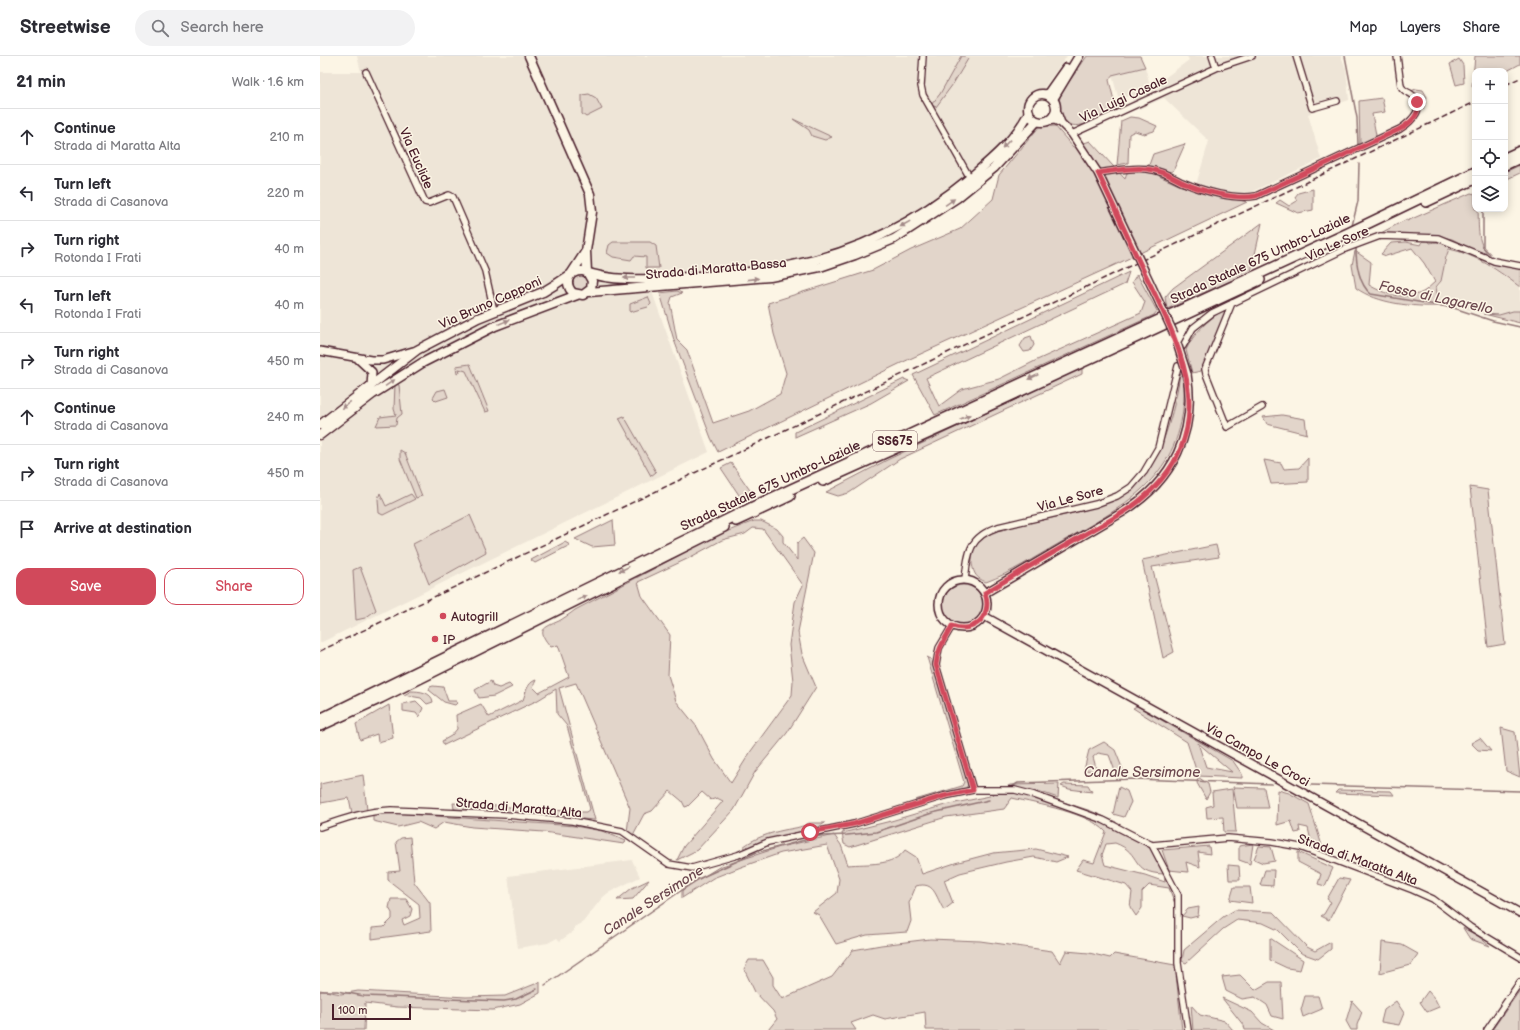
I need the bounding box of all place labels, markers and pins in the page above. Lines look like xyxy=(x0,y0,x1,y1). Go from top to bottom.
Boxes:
place label: Autogrill xyxy=(451,609,498,625)
marker: Autogrill xyxy=(438,611,448,621)
place label: IP xyxy=(443,632,455,648)
marker: IP xyxy=(430,634,440,644)

